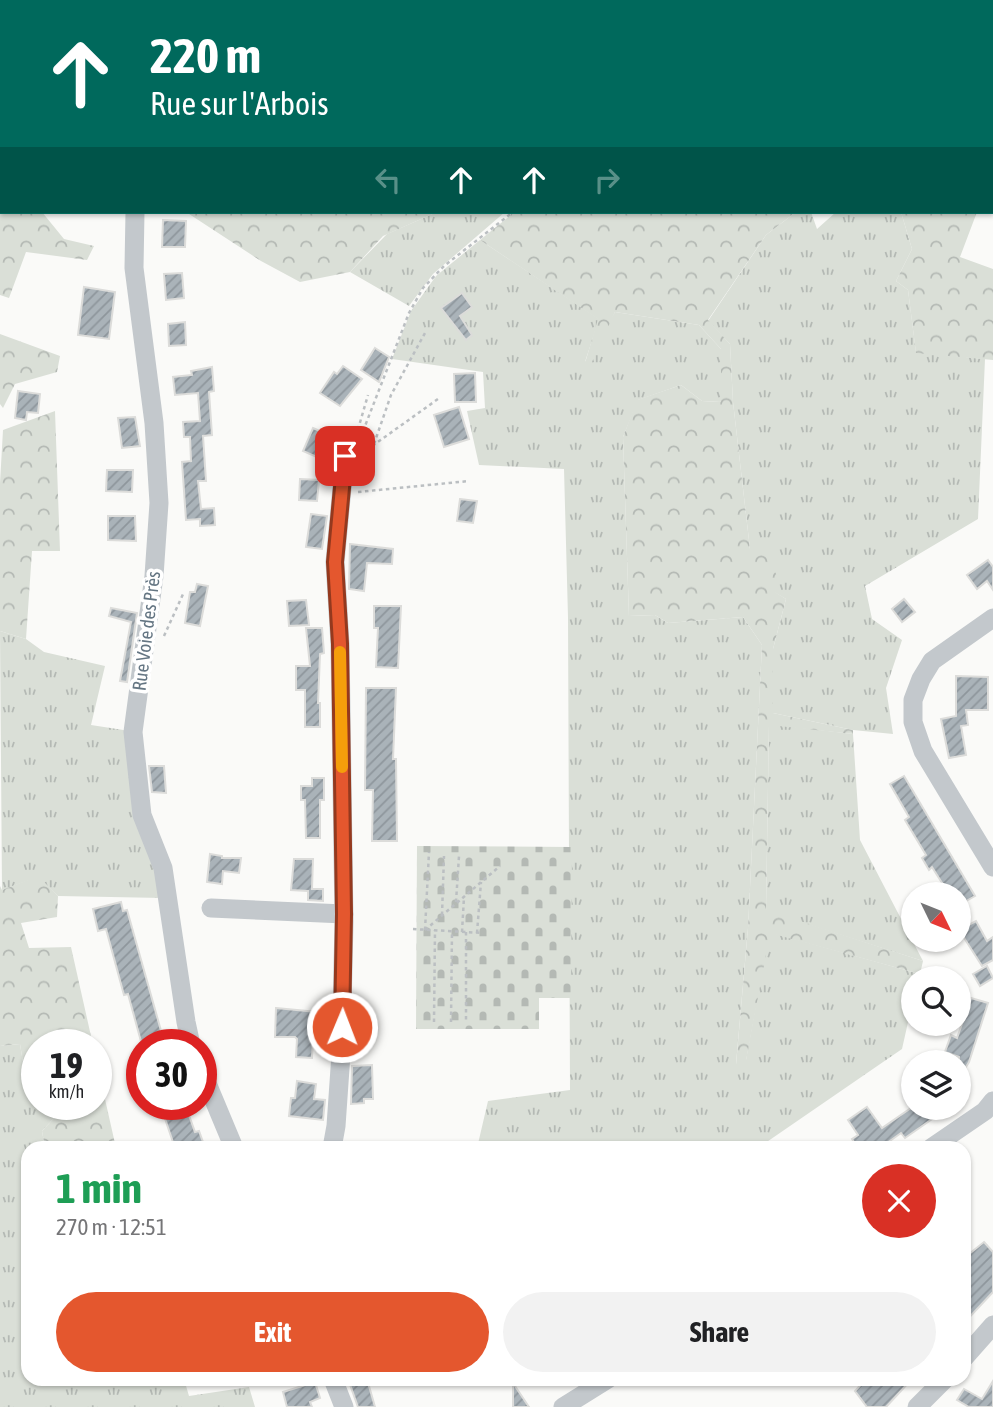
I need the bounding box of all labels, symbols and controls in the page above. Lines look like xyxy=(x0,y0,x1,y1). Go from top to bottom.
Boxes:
text: 220 m xyxy=(150,27,261,83)
icon: ahead xyxy=(35,28,126,119)
text: Rue sur l'Arbois xyxy=(150,85,329,122)
icon: left xyxy=(369,161,407,199)
icon: ahead xyxy=(442,161,480,199)
icon: ahead xyxy=(515,161,553,199)
icon: right xyxy=(588,161,626,199)
pin xyxy=(315,426,375,486)
icon: arrive xyxy=(326,437,364,475)
street label: Rue Voie des Près xyxy=(128,570,164,692)
north arrow xyxy=(901,882,971,952)
map controls xyxy=(901,882,971,1120)
button: search xyxy=(901,966,971,1036)
position arrow xyxy=(305,990,379,1064)
speed limit sign: 30 xyxy=(126,1029,217,1120)
text: 19 xyxy=(50,1045,83,1085)
button: layers xyxy=(901,1050,971,1120)
text: km/h xyxy=(49,1081,84,1102)
text: 1 min xyxy=(56,1164,142,1212)
button: close xyxy=(862,1164,936,1238)
text: 270 m · 12:51 xyxy=(56,1214,167,1240)
button: Exit xyxy=(56,1292,489,1372)
button: Share xyxy=(503,1292,936,1372)

